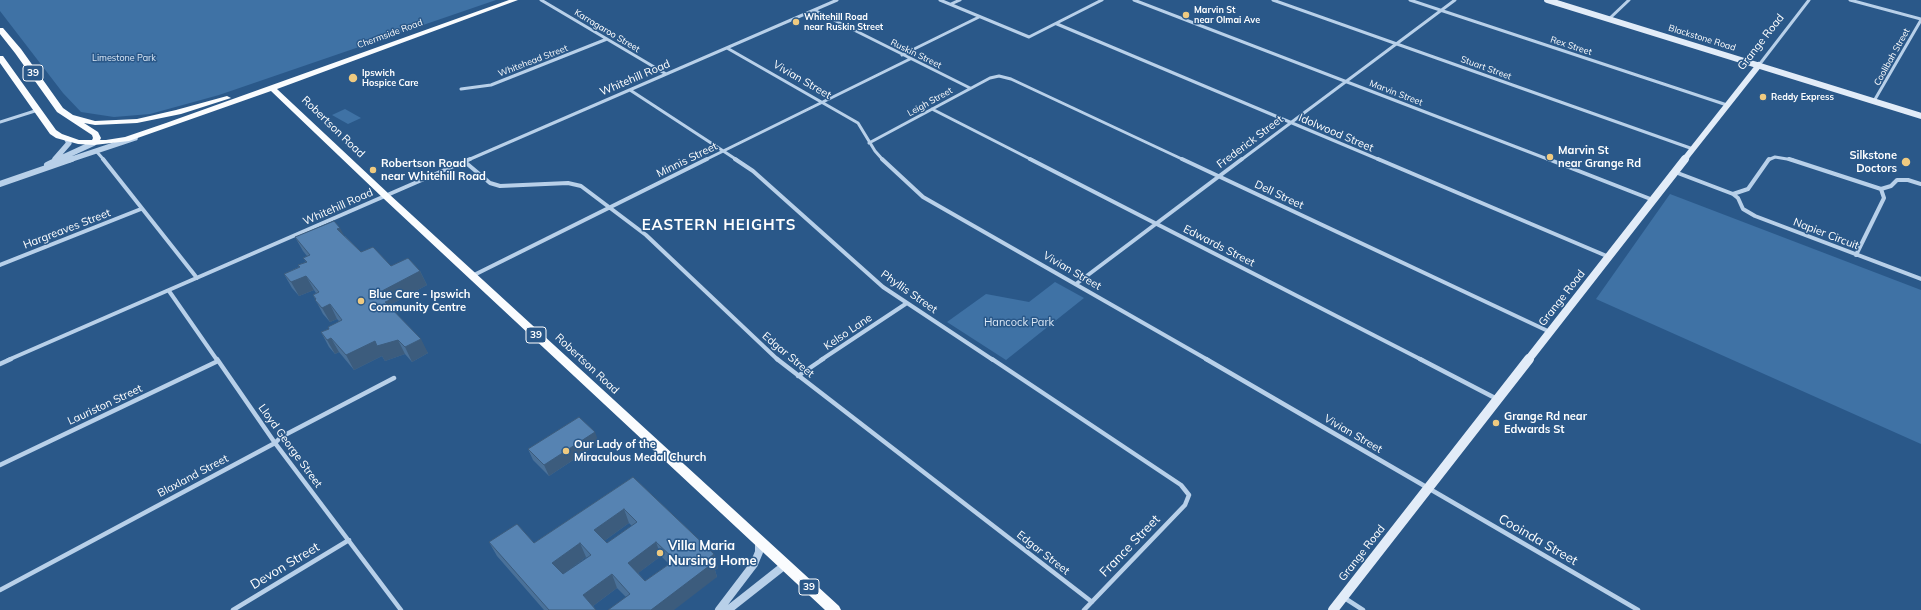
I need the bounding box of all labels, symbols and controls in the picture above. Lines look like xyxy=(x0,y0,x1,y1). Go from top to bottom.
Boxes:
place label: Marvin St near Olmai Ave xyxy=(1194,5,1260,26)
street label: Karragaroo Street xyxy=(572,7,642,55)
marker: Marvin St near Olmai Ave xyxy=(1181,10,1191,20)
street label: Grange Road xyxy=(1735,11,1787,73)
place label: Whitehill Road near Ruskin Street xyxy=(804,12,883,33)
street label: Chermside Road xyxy=(356,17,424,51)
marker: Whitehill Road near Ruskin Street xyxy=(791,17,801,27)
street label: Blackstone Road xyxy=(1667,23,1737,53)
street label: Coolibah Street xyxy=(1872,27,1912,87)
street label: Rex Street xyxy=(1549,34,1593,58)
street label: Ruskin Street xyxy=(889,37,943,71)
street label: Whitehead Street xyxy=(497,43,569,79)
park label: Limestone Park xyxy=(92,53,156,63)
street label: Stuart Street xyxy=(1459,54,1513,82)
street label: Whitehill Road xyxy=(598,57,672,99)
street label: Vivian Street xyxy=(771,58,833,102)
road number: 39 xyxy=(23,65,43,81)
place label: Ipswich Hospice Care xyxy=(362,68,419,89)
marker: Ipswich Hospice Care xyxy=(347,72,359,84)
street label: Marvin Street xyxy=(1368,78,1424,108)
street label: Leigh Street xyxy=(906,85,954,119)
marker: Reddy Express xyxy=(1758,92,1768,102)
place label: Reddy Express xyxy=(1771,92,1834,102)
street label: Robertson Road xyxy=(299,94,367,160)
street label: Idolwood Street xyxy=(1296,111,1376,155)
street label: Frederick Street xyxy=(1214,113,1286,171)
street label: Minnis Street xyxy=(654,140,720,180)
place label: Marvin St near Grange Rd xyxy=(1558,144,1641,170)
place label: Silkstone Doctors xyxy=(1849,149,1897,175)
marker: Marvin St near Grange Rd xyxy=(1545,152,1555,162)
marker: Silkstone Doctors xyxy=(1900,156,1912,168)
place label: Robertson Road near Whitehill Road xyxy=(381,157,486,183)
marker: Robertson Road near Whitehill Road xyxy=(368,165,378,175)
street label: Dell Street xyxy=(1252,178,1306,212)
street label: Whitehill Road xyxy=(301,186,375,228)
street label: Hargreaves Street xyxy=(21,206,113,252)
street label: Napier Circuit xyxy=(1791,215,1861,253)
district label: EASTERN HEIGHTS xyxy=(642,216,796,234)
street label: Edwards Street xyxy=(1181,222,1257,270)
street label: Vivian Street xyxy=(1041,249,1103,293)
street label: Grange Road xyxy=(1536,267,1588,329)
street label: Phyllis Street xyxy=(878,268,940,316)
place label: Blue Care - Ipswich Community Centre xyxy=(369,288,470,314)
marker: Blue Care - Ipswich Community Centre xyxy=(356,296,366,306)
street label: Kelso Lane xyxy=(821,311,875,353)
park label: Hancock Park xyxy=(984,316,1054,330)
road number: 39 xyxy=(526,327,546,343)
street label: Edgar Street xyxy=(759,330,817,380)
street label: Robertson Road xyxy=(552,331,622,397)
street label: Lauriston Street xyxy=(66,382,144,428)
street label: Lloyd George Street xyxy=(255,402,325,490)
place label: Grange Rd near Edwards St xyxy=(1504,410,1587,436)
street label: Vivian Street xyxy=(1322,412,1384,456)
marker: Grange Rd near Edwards St xyxy=(1491,418,1501,428)
place label: Our Lady of the Miraculous Medal Church xyxy=(574,438,706,464)
marker: Our Lady of the Miraculous Medal Church xyxy=(561,446,571,456)
street label: Blaxland Street xyxy=(155,452,231,500)
street label: Cooinda Street xyxy=(1496,511,1580,569)
street label: France Street xyxy=(1097,512,1163,580)
street label: Grange Road xyxy=(1336,522,1388,584)
street label: Edgar Street xyxy=(1014,528,1072,578)
place label: Villa Maria Nursing Home xyxy=(668,538,757,569)
street label: Devon Street xyxy=(248,539,322,593)
marker: Villa Maria Nursing Home xyxy=(655,548,665,558)
road number: 39 xyxy=(799,579,819,595)

